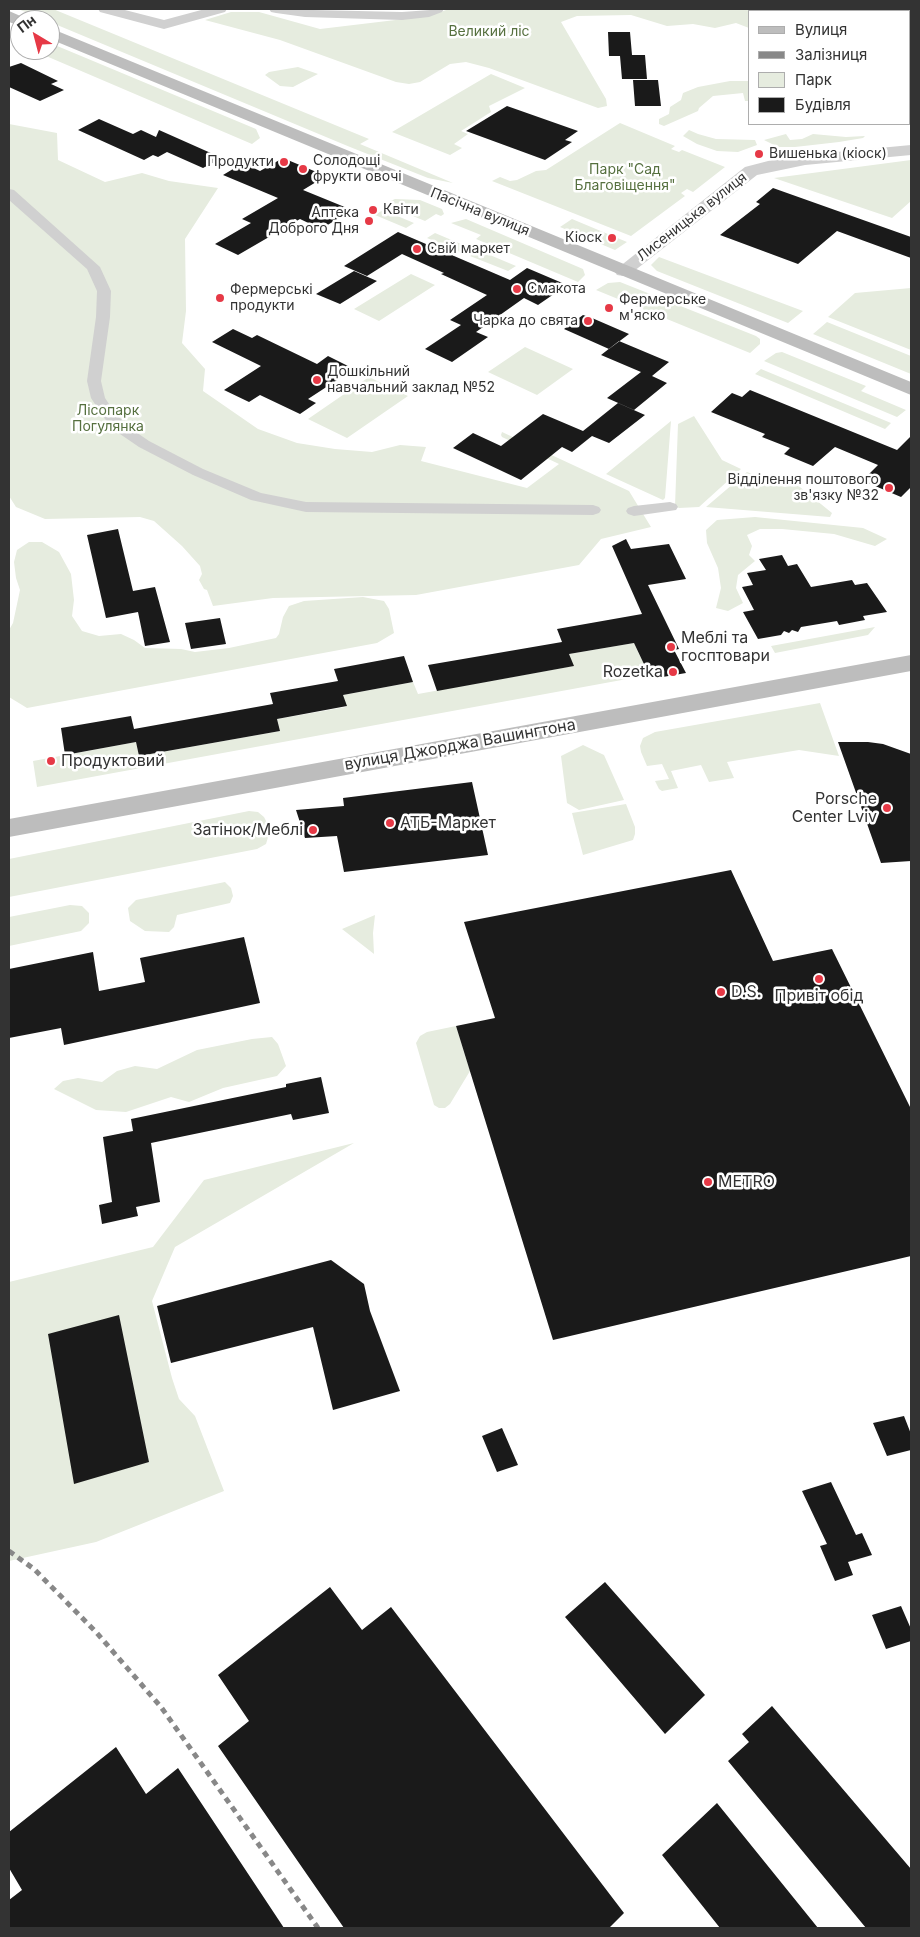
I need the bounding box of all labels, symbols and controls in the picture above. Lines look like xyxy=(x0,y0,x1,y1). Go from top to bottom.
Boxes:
north arrow xyxy=(10,10,60,60)
legend xyxy=(748,10,910,125)
text: Пн xyxy=(13,11,39,36)
text: Вулиця xyxy=(795,20,847,39)
park label: Великий ліс xyxy=(448,24,530,40)
text: Залізниця xyxy=(795,45,867,64)
text: Парк xyxy=(795,70,832,89)
text: Будівля xyxy=(795,95,851,114)
place label: Вишенька (кіоск) xyxy=(769,146,887,162)
marker: Вишенька (кіоск) xyxy=(753,148,765,160)
place label: Солодощі фрукти овочі xyxy=(313,153,402,186)
place label: Продукти xyxy=(207,154,274,170)
marker: Продукти xyxy=(278,156,290,168)
park label: Парк "Сад Благовіщення" xyxy=(574,162,676,194)
marker: Солодощі фрукти овочі xyxy=(297,163,309,175)
street label: Лисеницька вулиця xyxy=(634,169,750,265)
street label: Пасічна вулиця xyxy=(428,184,532,240)
place label: Квіти xyxy=(383,202,419,218)
marker: Квіти xyxy=(367,204,379,216)
place label: Аптека Доброго Дня xyxy=(268,205,359,238)
marker: Аптека Доброго Дня xyxy=(363,215,375,227)
place label: Кіоск xyxy=(565,230,602,246)
marker: Кіоск xyxy=(606,232,618,244)
place label: Свій маркет xyxy=(427,241,510,257)
marker: Свій маркет xyxy=(411,243,423,255)
place label: Смакота xyxy=(527,281,586,297)
place label: Фермерські продукти xyxy=(230,282,313,314)
marker: Смакота xyxy=(511,283,523,295)
marker: Фермерські продукти xyxy=(214,292,226,304)
place label: Фермерське м'яско xyxy=(619,292,706,324)
marker: Фермерське м'яско xyxy=(603,302,615,314)
place label: Чарка до свята xyxy=(473,313,578,329)
marker: Чарка до свята xyxy=(582,315,594,327)
place label: Дошкільний навчальний заклад №52 xyxy=(327,364,495,397)
marker: Дошкільний навчальний заклад №52 xyxy=(311,374,323,386)
park label: Лісопарк Погулянка xyxy=(72,403,144,436)
place label: Відділення поштового зв'язку №32 xyxy=(728,472,879,504)
marker: Відділення поштового зв'язку №32 xyxy=(883,482,895,494)
place label: Меблі та госптовари xyxy=(681,628,770,666)
marker: Меблі та госптовари xyxy=(665,641,677,653)
place label: Rozetka xyxy=(603,662,663,682)
marker: Rozetka xyxy=(667,666,679,678)
street label: вулиця Джорджа Вашингтона xyxy=(343,715,577,775)
place label: Продуктовий xyxy=(61,751,165,771)
marker: Продуктовий xyxy=(45,755,57,767)
place label: Porsche Center Lviv xyxy=(792,789,877,827)
marker: Porsche Center Lviv xyxy=(881,802,893,814)
place label: АТБ-Маркет xyxy=(400,813,496,833)
marker: АТБ-Маркет xyxy=(384,817,396,829)
place label: Затінок/Меблі xyxy=(193,820,303,840)
marker: Затінок/Меблі xyxy=(307,824,319,836)
marker: Привіт обід xyxy=(813,973,825,985)
place label: D.S. xyxy=(731,982,761,1002)
marker: D.S. xyxy=(715,986,727,998)
place label: Привіт обід xyxy=(774,986,864,1006)
place label: METRO xyxy=(718,1172,775,1192)
marker: METRO xyxy=(702,1176,714,1188)

